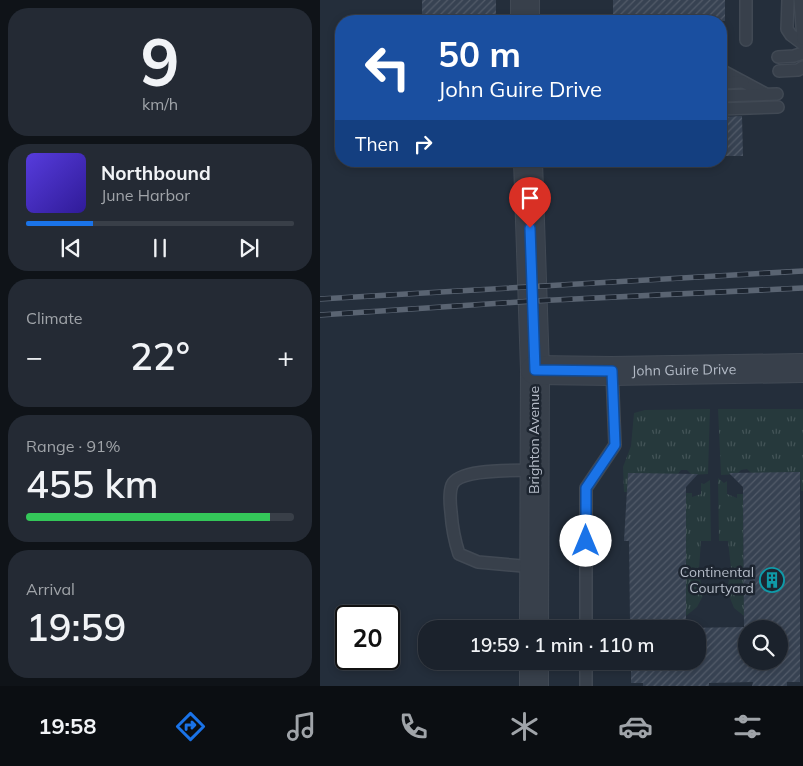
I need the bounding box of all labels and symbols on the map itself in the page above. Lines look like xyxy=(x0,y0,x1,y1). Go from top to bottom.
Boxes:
pin xyxy=(509,177,551,228)
street label: John Guire Drive xyxy=(632,360,736,380)
street label: Brighton Avenue xyxy=(525,386,543,494)
position arrow xyxy=(559,514,611,566)
place label: Continental Courtyard xyxy=(680,563,754,597)
building icon: Continental Courtyard xyxy=(759,567,785,593)
speed limit sign: 20 xyxy=(335,605,400,670)

